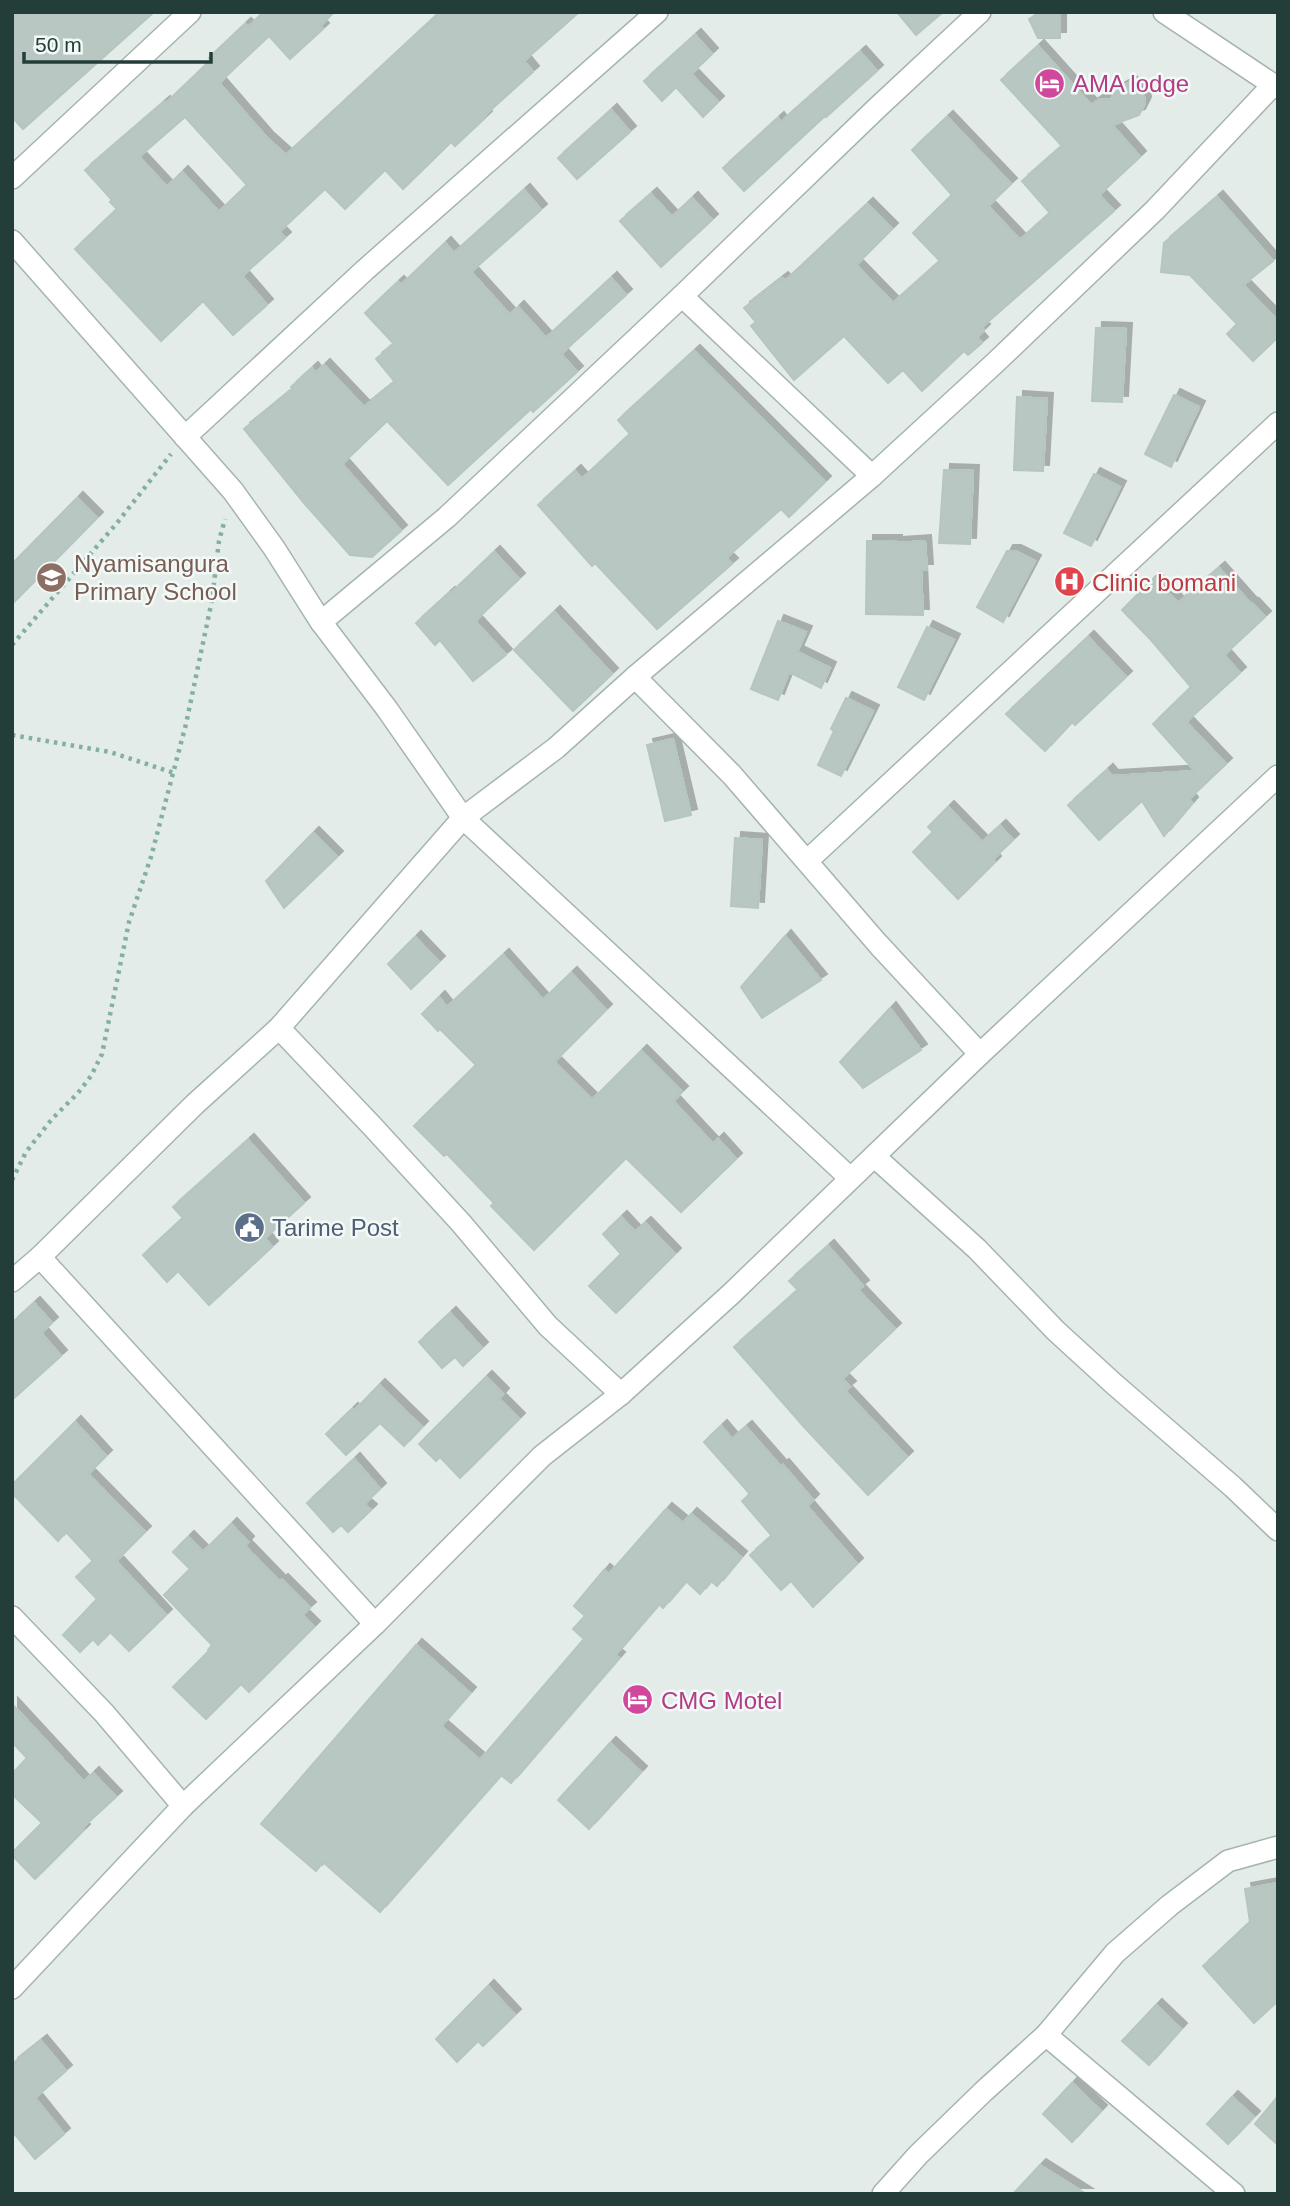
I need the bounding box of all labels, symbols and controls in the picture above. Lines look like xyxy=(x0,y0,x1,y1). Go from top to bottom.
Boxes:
scale bar xyxy=(24,21,212,65)
text: 50 m xyxy=(35,33,82,56)
hotel icon: AMA lodge xyxy=(1033,66,1067,100)
place label: AMA lodge xyxy=(1073,70,1189,97)
place label: Nyamisangura Primary School xyxy=(74,550,237,605)
school or university icon: Nyamisangura Primary School xyxy=(34,560,68,594)
hospital icon: Clinic bomani xyxy=(1052,565,1086,599)
place label: Clinic bomani xyxy=(1092,569,1236,596)
public building icon: Tarime Post xyxy=(232,1210,266,1244)
place label: Tarime Post xyxy=(272,1214,399,1241)
hotel icon: CMG Motel xyxy=(621,1683,655,1717)
place label: CMG Motel xyxy=(661,1687,782,1714)

